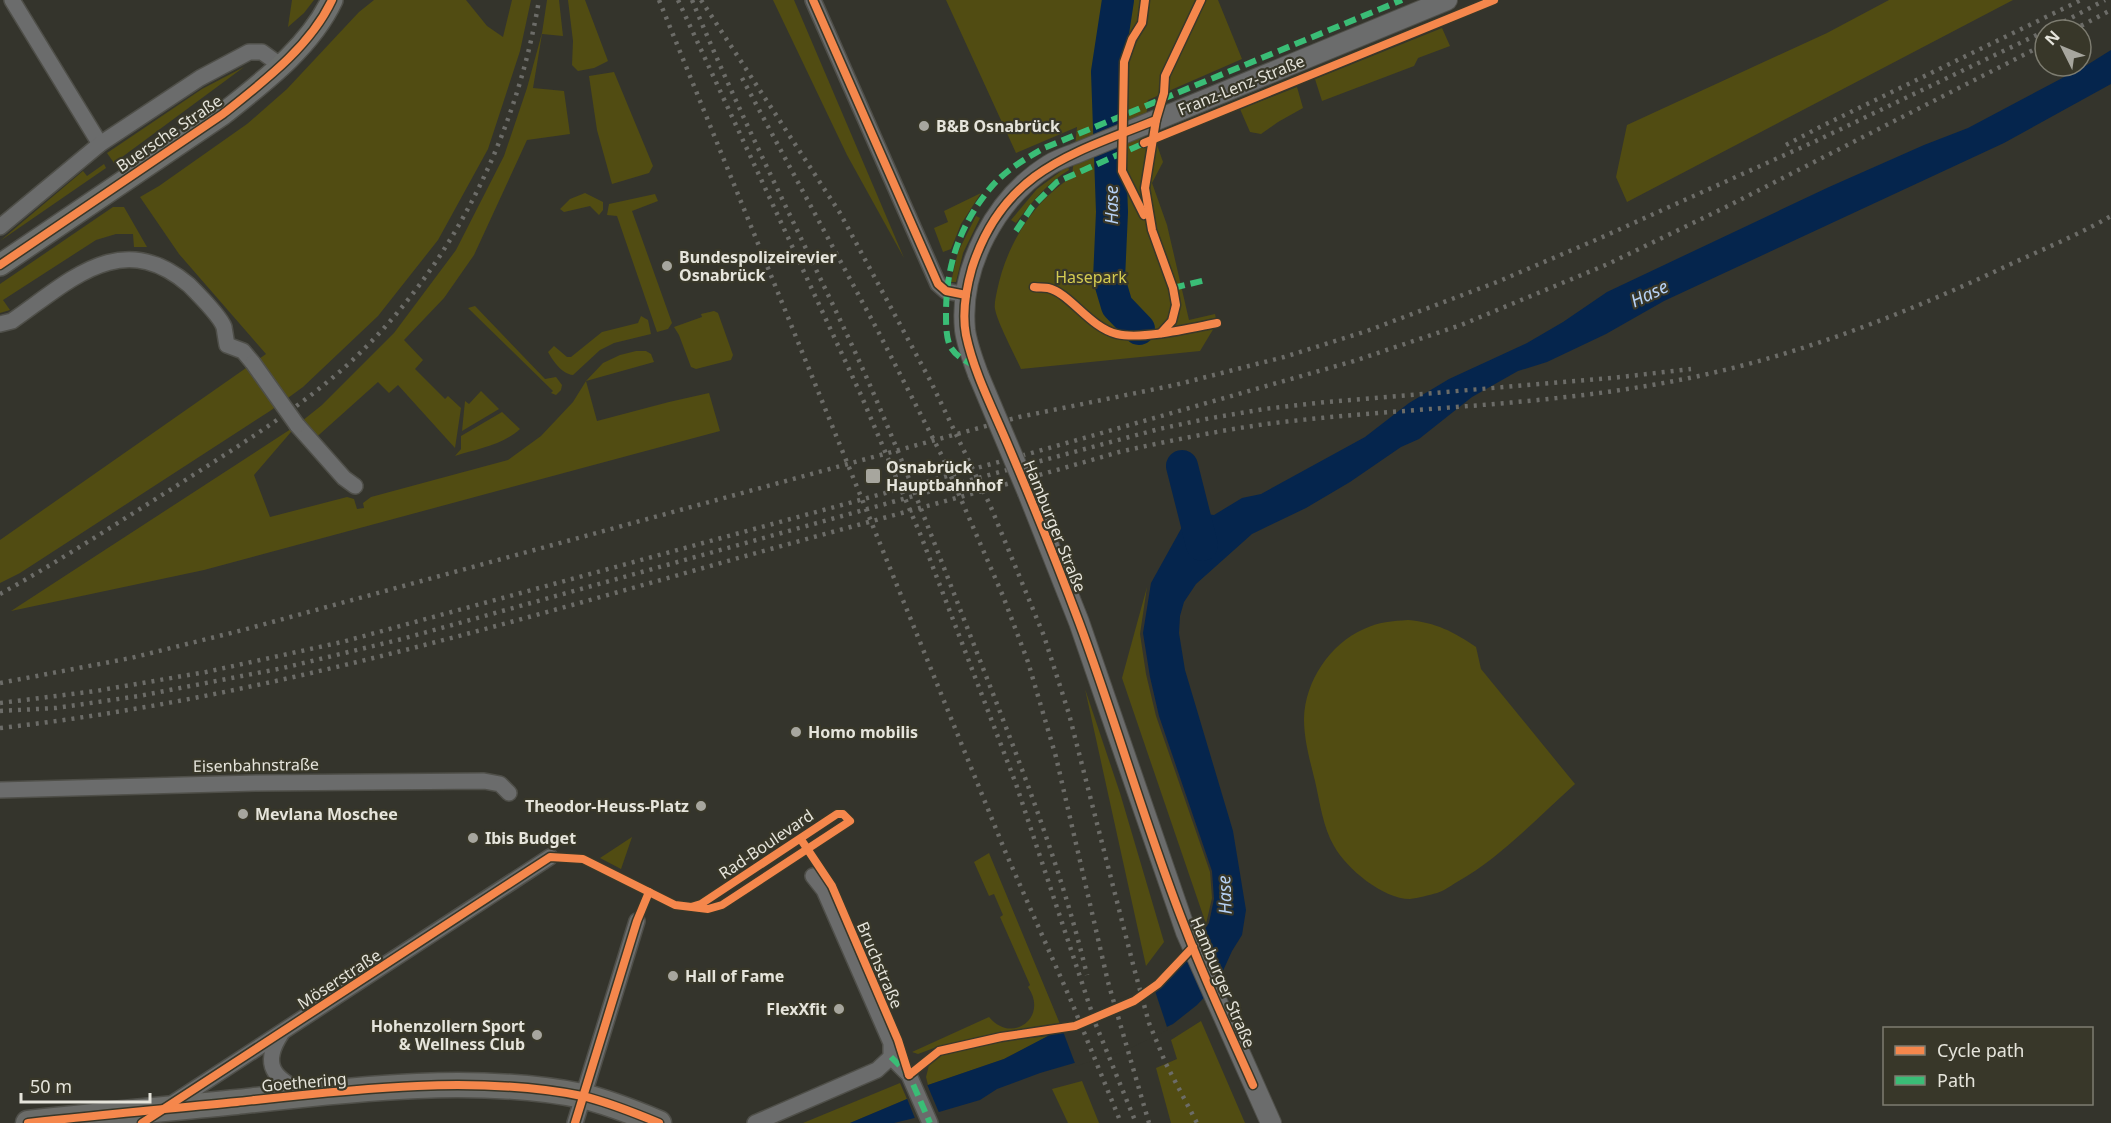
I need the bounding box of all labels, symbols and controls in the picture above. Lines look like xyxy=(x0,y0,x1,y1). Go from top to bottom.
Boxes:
north arrow xyxy=(2033,18,2093,78)
text: N xyxy=(2040,26,2065,50)
street label: Franz-Lenz-Straße xyxy=(1174,50,1308,120)
street label: Buersche Straße xyxy=(112,89,226,177)
place label: B&B Osnabrück xyxy=(936,115,1060,137)
marker: B&B Osnabrück xyxy=(917,119,931,133)
water label: Hase xyxy=(1099,185,1123,225)
place label: Bundespolizeirevier Osnabrück xyxy=(679,246,837,286)
marker: Bundespolizeirevier Osnabrück xyxy=(660,259,674,273)
park label: Hasepark xyxy=(1055,266,1127,288)
water label: Hase xyxy=(1626,274,1672,312)
place label: Osnabrück Hauptbahnhof xyxy=(886,456,1003,496)
street label: Hamburger Straße xyxy=(1018,457,1092,595)
marker: Osnabrück Hauptbahnhof xyxy=(864,467,882,485)
place label: Homo mobilis xyxy=(808,721,918,743)
marker: Homo mobilis xyxy=(789,725,803,739)
street label: Eisenbahnstraße xyxy=(193,753,319,777)
place label: Theodor-Heuss-Platz xyxy=(525,795,689,817)
marker: Theodor-Heuss-Platz xyxy=(694,799,708,813)
place label: Mevlana Moschee xyxy=(255,803,398,825)
street label: Rad-Boulevard xyxy=(714,804,818,884)
marker: Mevlana Moschee xyxy=(236,807,250,821)
place label: Ibis Budget xyxy=(485,827,576,849)
marker: Ibis Budget xyxy=(466,831,480,845)
water label: Hase xyxy=(1211,875,1237,915)
street label: Hamburger Straße xyxy=(1185,913,1261,1051)
street label: Bruchstraße xyxy=(852,918,908,1012)
street label: Möserstraße xyxy=(293,944,385,1014)
place label: Hall of Fame xyxy=(685,965,784,987)
marker: Hall of Fame xyxy=(666,969,680,983)
place label: FlexXfit xyxy=(766,998,827,1020)
marker: FlexXfit xyxy=(832,1002,846,1016)
place label: Hohenzollern Sport & Wellness Club xyxy=(371,1015,525,1055)
legend xyxy=(1883,1027,2093,1105)
marker: Hohenzollern Sport & Wellness Club xyxy=(530,1028,544,1042)
text: Cycle path xyxy=(1937,1038,2024,1062)
scale bar xyxy=(21,1066,150,1104)
street label: Goethering xyxy=(260,1067,348,1097)
text: Path xyxy=(1937,1068,1976,1092)
text: 50 m xyxy=(30,1074,72,1098)

